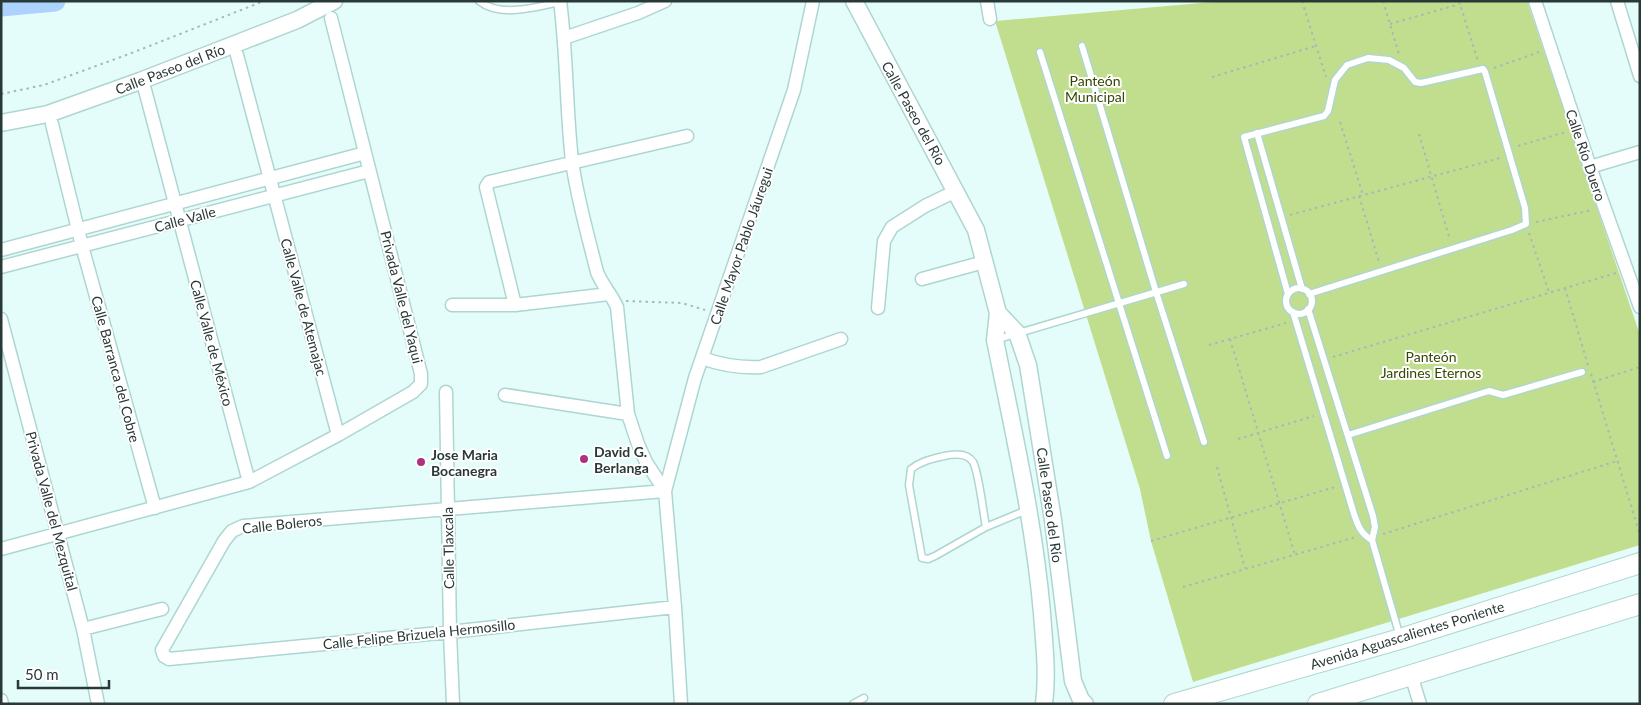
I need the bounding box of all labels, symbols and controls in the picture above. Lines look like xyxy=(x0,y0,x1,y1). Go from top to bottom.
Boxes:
street label: Calle Paseo del Río xyxy=(113,40,227,98)
street label: Calle Paseo del Río xyxy=(878,58,950,168)
park label: Panteón Municipal xyxy=(1065,72,1125,105)
street label: Calle Río Duero xyxy=(1562,107,1610,203)
street label: Calle Mayor Pablo Jáuregui xyxy=(706,165,776,327)
street label: Calle Valle xyxy=(152,203,218,235)
street label: Privada Valle del Yaqui xyxy=(377,229,427,365)
street label: Calle Valle de Atemajac xyxy=(277,236,331,378)
street label: Calle Valle de México xyxy=(187,278,237,408)
street label: Calle Barranca del Cobre xyxy=(88,294,144,444)
park label: Panteón Jardines Eternos xyxy=(1381,348,1481,381)
street label: Privada Valle del Mezquital xyxy=(23,429,81,593)
place label: David G. Berlanga xyxy=(594,443,649,476)
place label: Jose Maria Bocanegra xyxy=(431,446,498,479)
street label: Calle Paseo del Río xyxy=(1034,446,1067,564)
marker: David G. Berlanga xyxy=(578,453,590,465)
marker: Jose Maria Bocanegra xyxy=(415,456,427,468)
street label: Calle Tlaxcala xyxy=(439,507,457,589)
street label: Calle Boleros xyxy=(241,511,323,537)
street label: Avenida Aguascalientes Poniente xyxy=(1308,597,1506,673)
street label: Calle Felipe Brizuela Hermosillo xyxy=(322,615,516,653)
scale bar xyxy=(18,658,109,690)
text: 50 m xyxy=(25,665,59,683)

